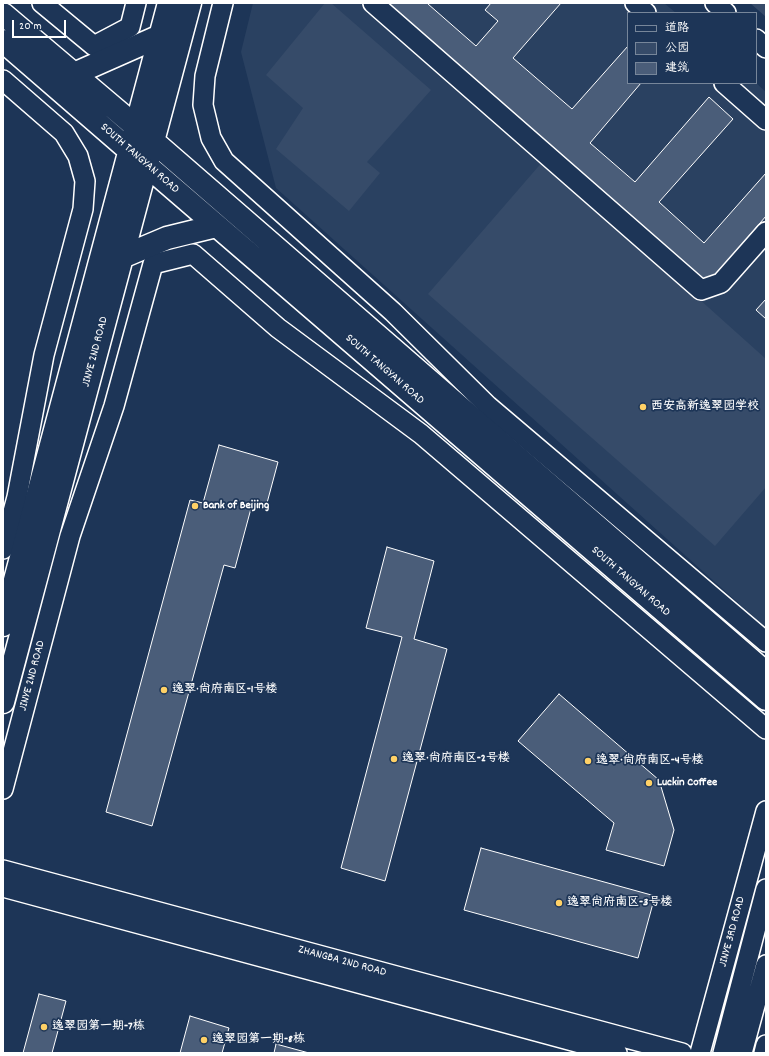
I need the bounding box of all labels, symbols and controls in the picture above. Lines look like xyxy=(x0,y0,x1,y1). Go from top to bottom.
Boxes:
scale bar xyxy=(14,12,68,38)
legend xyxy=(627,12,757,84)
text: 20 m xyxy=(19,18,42,35)
text: 道路 xyxy=(665,20,689,37)
text: 公园 xyxy=(665,40,689,57)
text: 建筑 xyxy=(665,60,689,77)
street label: SOUTH TANGYAN ROAD xyxy=(97,121,181,197)
street label: JINYE 2ND ROAD xyxy=(80,315,112,389)
street label: SOUTH TANGYAN ROAD xyxy=(342,332,426,408)
place label: 西安高新逸翠园学校 xyxy=(651,400,759,414)
marker: 西安高新逸翠园学校 xyxy=(638,402,648,412)
place label: Bank of Beijing xyxy=(203,499,269,513)
marker: Bank of Beijing xyxy=(190,501,200,511)
street label: SOUTH TANGYAN ROAD xyxy=(588,544,672,620)
street label: JINYE 2ND ROAD xyxy=(17,639,49,713)
place label: 逸翠·尚府南区-1号楼 xyxy=(172,683,277,697)
marker: 逸翠·尚府南区-1号楼 xyxy=(159,685,169,695)
place label: 逸翠·尚府南区-2号楼 xyxy=(402,752,510,766)
marker: 逸翠·尚府南区-2号楼 xyxy=(389,754,399,764)
place label: 逸翠·尚府南区-4号楼 xyxy=(596,754,704,768)
marker: 逸翠·尚府南区-4号楼 xyxy=(583,756,593,766)
place label: Luckin Coffee xyxy=(657,776,717,790)
marker: Luckin Coffee xyxy=(644,778,654,788)
street label: JINYE 3RD ROAD xyxy=(717,895,749,969)
place label: 逸翠尚府南区-3号楼 xyxy=(567,896,672,910)
marker: 逸翠尚府南区-3号楼 xyxy=(554,898,564,908)
street label: ZHANGBA 2ND ROAD xyxy=(296,943,388,981)
place label: 逸翠园第一期-7栋 xyxy=(52,1020,145,1034)
marker: 逸翠园第一期-7栋 xyxy=(39,1022,49,1032)
place label: 逸翠园第一期-8栋 xyxy=(212,1033,305,1047)
marker: 逸翠园第一期-8栋 xyxy=(199,1035,209,1045)

